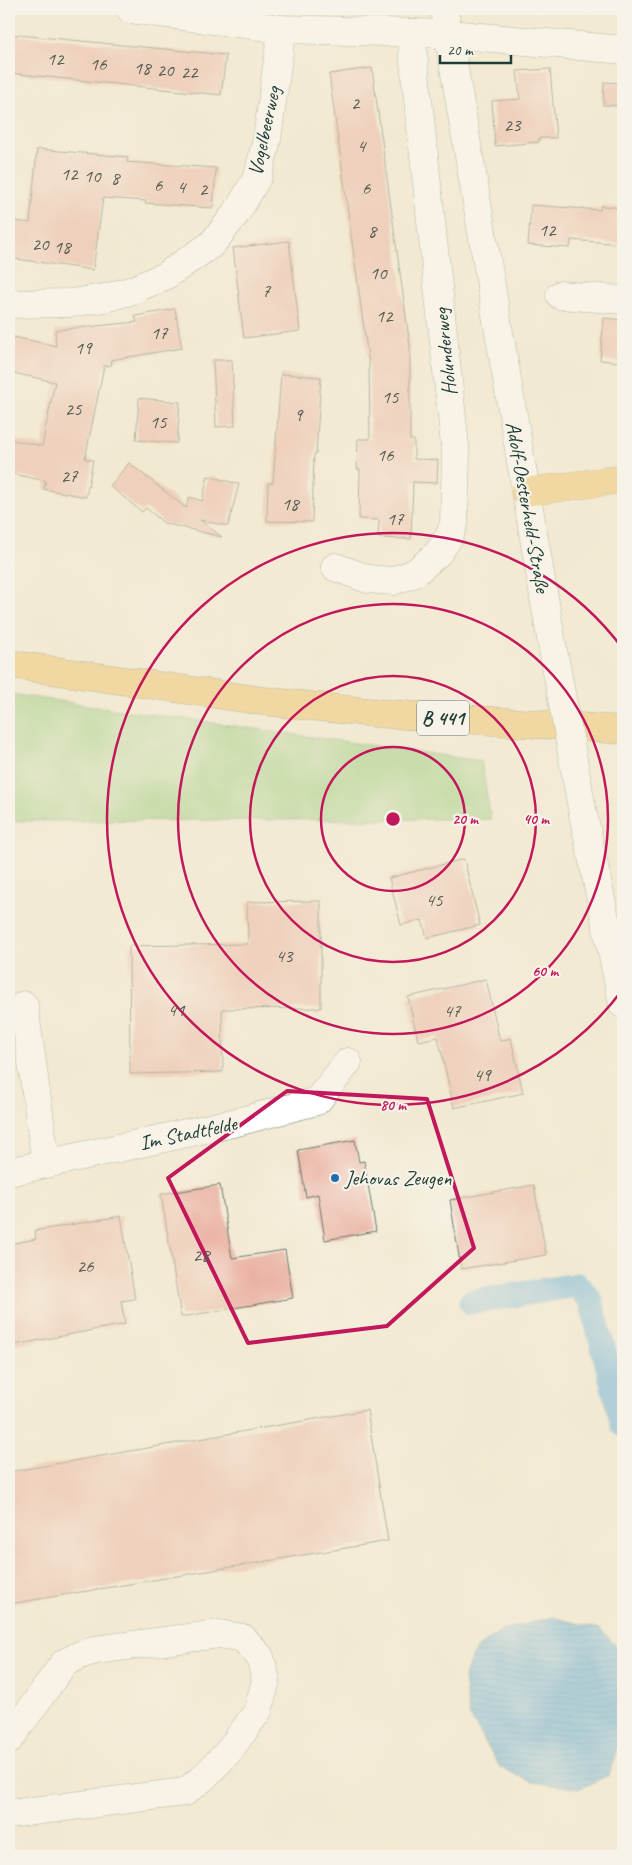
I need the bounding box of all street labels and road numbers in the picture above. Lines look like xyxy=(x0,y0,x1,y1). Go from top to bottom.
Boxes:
street label: Vogelbeerweg xyxy=(242,83,286,178)
street label: Holunderweg xyxy=(427,305,463,397)
street label: Adolf-Oesterheld-Straße xyxy=(500,419,556,597)
road number: B 441 xyxy=(417,700,469,736)
street label: Im Stadtfelde xyxy=(137,1110,240,1156)

